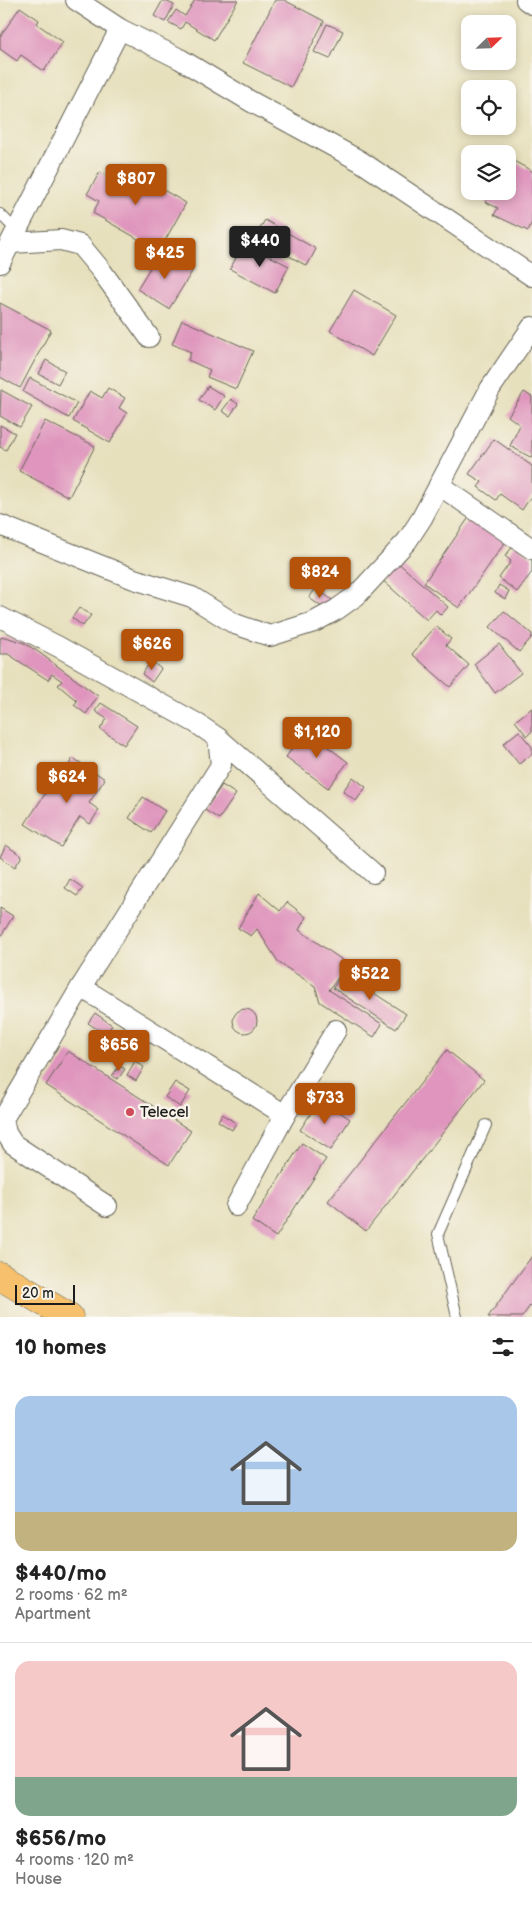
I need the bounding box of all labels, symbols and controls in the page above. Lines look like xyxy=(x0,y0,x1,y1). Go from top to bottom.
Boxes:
north arrow xyxy=(461,15,516,70)
map controls xyxy=(461,15,516,200)
button: locate xyxy=(461,80,516,135)
button: layers xyxy=(461,145,516,200)
pin: $807 xyxy=(106,164,166,206)
text: $807 xyxy=(117,170,155,189)
pin: $440 xyxy=(230,226,290,268)
text: $440 xyxy=(240,232,280,251)
pin: $425 xyxy=(135,238,195,280)
text: $425 xyxy=(146,244,184,263)
pin: $824 xyxy=(290,556,350,599)
text: $824 xyxy=(301,563,339,582)
pin: $626 xyxy=(122,628,182,671)
text: $626 xyxy=(132,635,172,654)
pin: $1,120 xyxy=(276,716,358,759)
text: $1,120 xyxy=(294,723,340,742)
pin: $624 xyxy=(37,762,97,804)
text: $624 xyxy=(48,768,86,787)
pin: $522 xyxy=(340,958,400,1001)
text: $522 xyxy=(351,965,389,984)
pin: $656 xyxy=(89,1030,149,1072)
text: $656 xyxy=(99,1036,139,1055)
pin: $733 xyxy=(295,1082,355,1125)
text: $733 xyxy=(306,1089,344,1108)
place label: Telecel xyxy=(140,1103,189,1122)
marker: Telecel xyxy=(124,1106,136,1118)
scale bar xyxy=(15,1282,75,1305)
text: 20 m xyxy=(22,1285,54,1302)
icon: filters xyxy=(489,1333,517,1361)
text: 10 homes xyxy=(15,1335,106,1360)
icon: home xyxy=(221,1428,311,1518)
text: $440/mo xyxy=(15,1561,106,1586)
text: 2 rooms · 62 m² xyxy=(15,1586,128,1605)
text: Apartment xyxy=(15,1605,91,1624)
icon: home xyxy=(221,1694,311,1784)
text: $656/mo xyxy=(15,1826,106,1851)
text: 4 rooms · 120 m² xyxy=(15,1851,134,1870)
text: House xyxy=(15,1870,62,1889)

